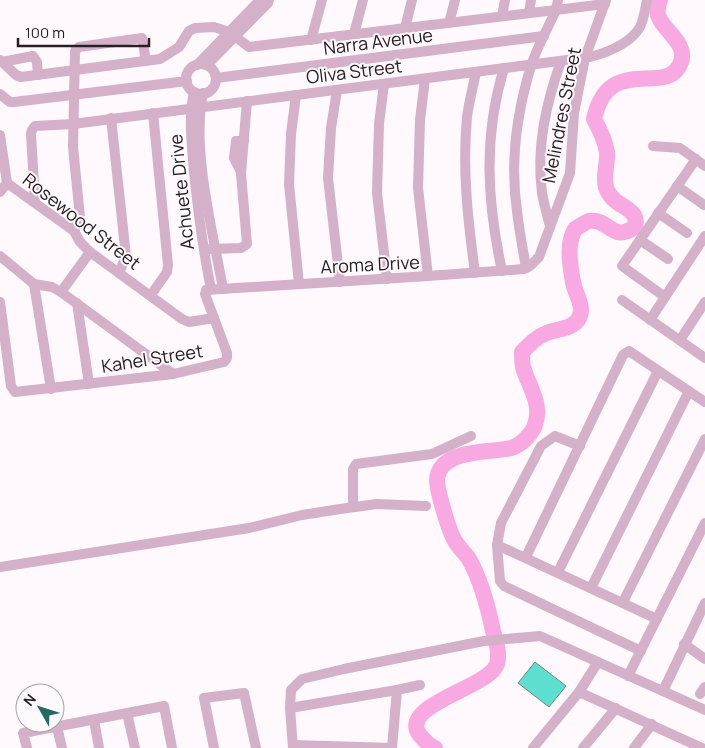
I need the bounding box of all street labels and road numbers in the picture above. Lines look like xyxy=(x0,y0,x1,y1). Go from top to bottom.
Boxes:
street label: Narra Avenue xyxy=(322,22,434,60)
street label: Melindres Street xyxy=(536,45,586,185)
street label: Oliva Street xyxy=(305,53,403,89)
street label: Achuete Drive xyxy=(163,133,199,251)
street label: Rosewood Street xyxy=(18,167,146,275)
street label: Aroma Drive xyxy=(320,249,420,279)
street label: Kahel Street xyxy=(99,338,205,378)

